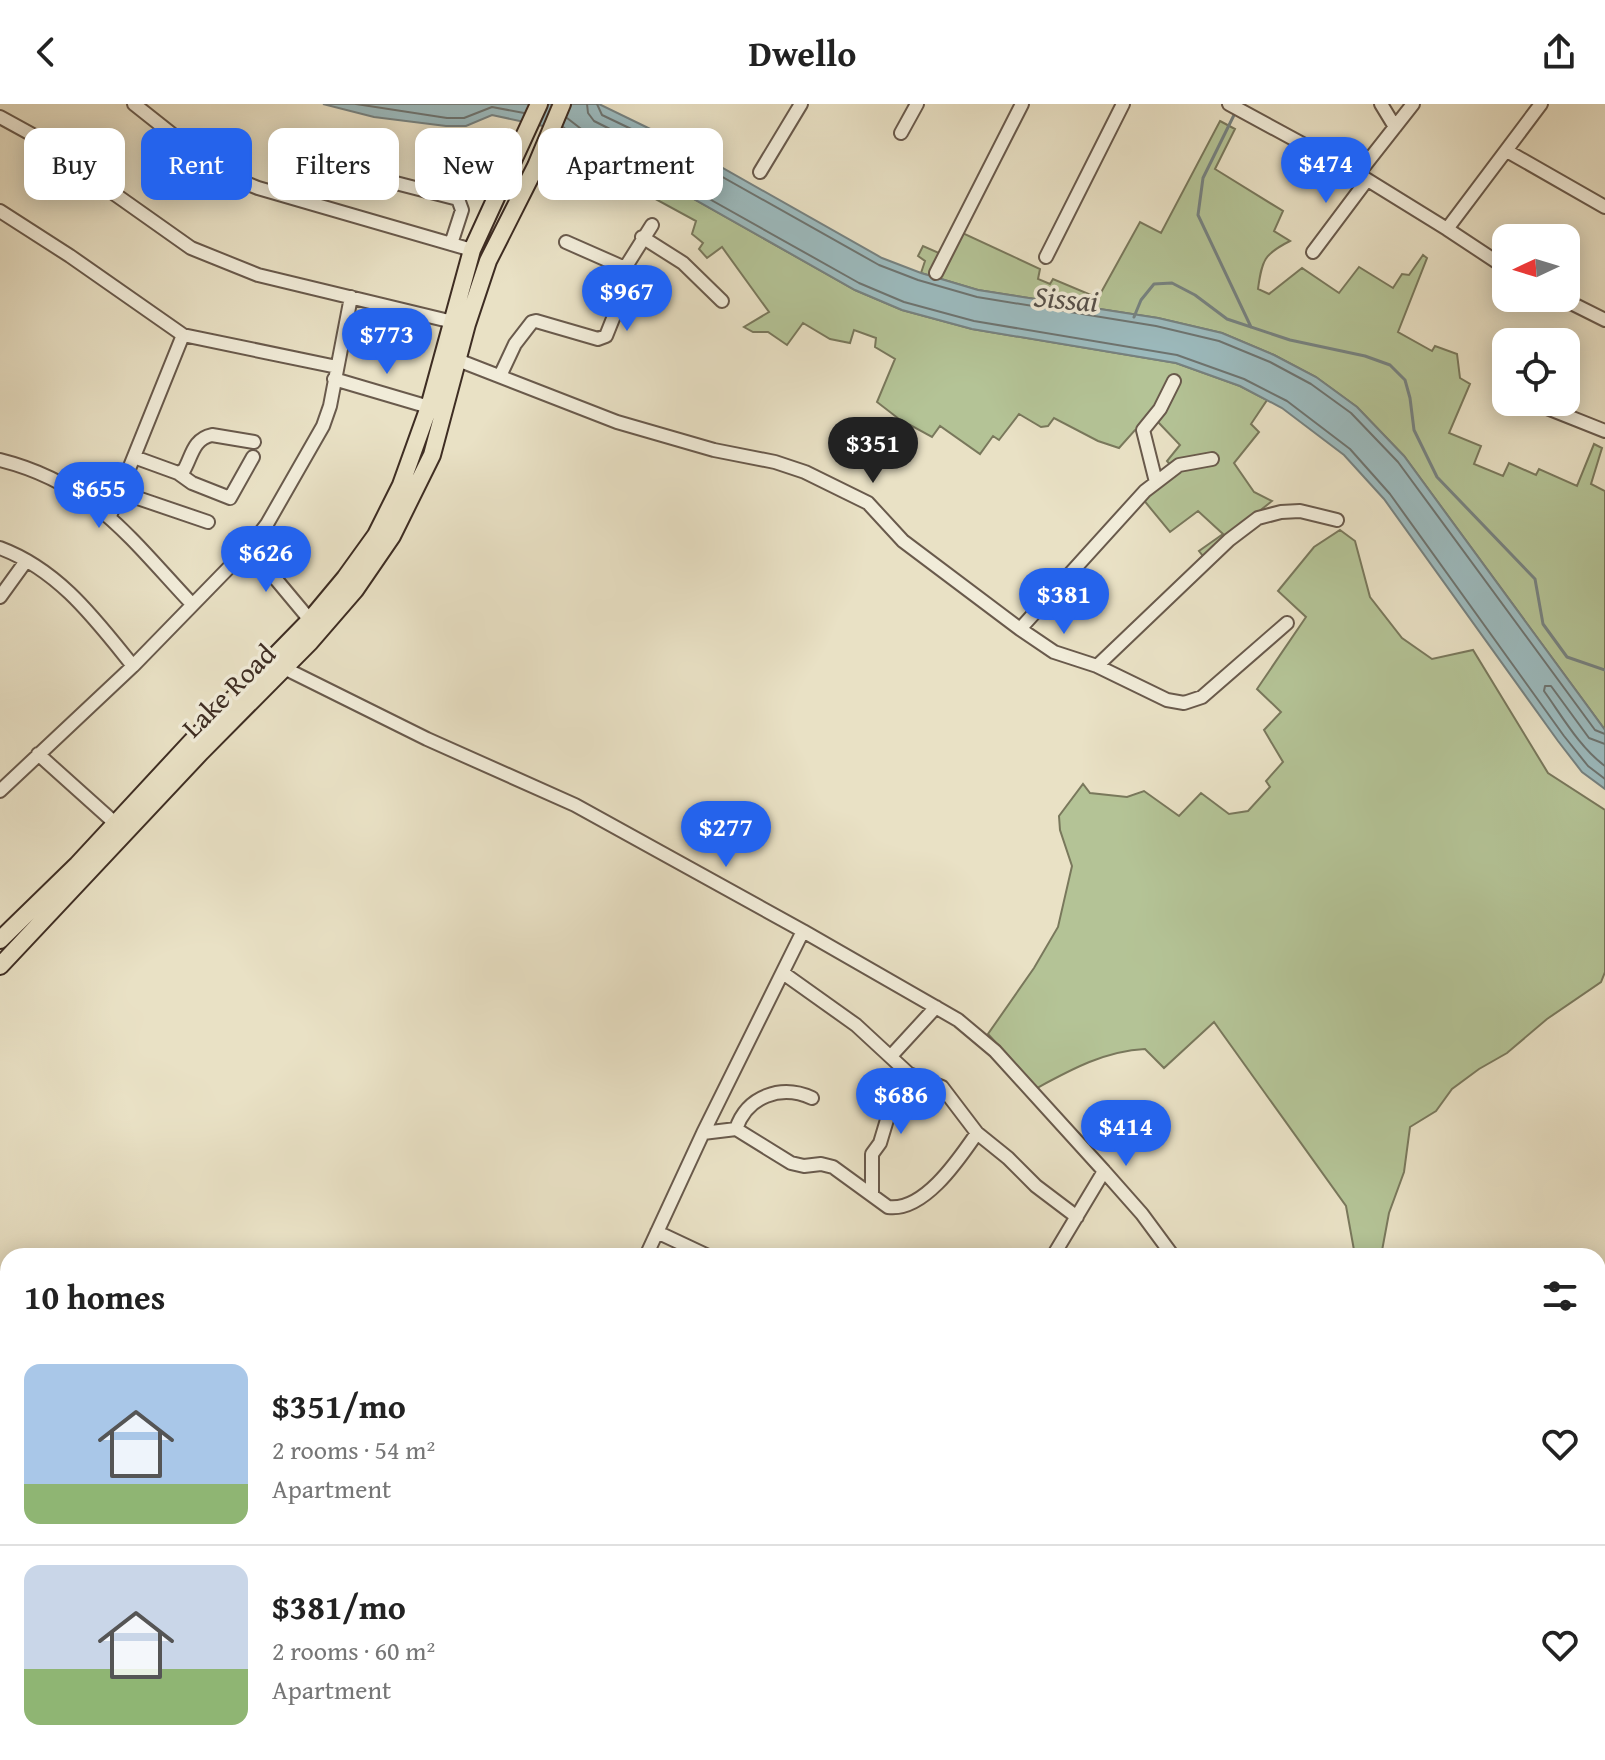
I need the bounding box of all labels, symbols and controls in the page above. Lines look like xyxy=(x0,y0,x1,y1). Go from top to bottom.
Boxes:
text: Dwello xyxy=(749,26,856,79)
icon: back xyxy=(24,30,68,74)
icon: share xyxy=(1537,30,1581,74)
chip: Buy xyxy=(24,128,125,200)
chip: Rent xyxy=(141,128,252,200)
chip: Filters xyxy=(268,128,399,200)
chip: New xyxy=(415,128,522,200)
chip: Apartment xyxy=(538,128,723,200)
pin: $474 xyxy=(1279,137,1373,205)
text: $474 xyxy=(1299,143,1353,182)
north arrow xyxy=(1492,224,1580,312)
map controls xyxy=(1492,224,1580,416)
pin: $967 xyxy=(580,265,674,333)
text: $967 xyxy=(600,271,654,310)
water label: Sissai xyxy=(1032,273,1100,323)
pin: $773 xyxy=(340,308,434,376)
text: $773 xyxy=(360,314,414,353)
button: locate xyxy=(1492,328,1580,416)
pin: $351 xyxy=(826,417,920,485)
text: $351 xyxy=(846,423,900,462)
pin: $655 xyxy=(52,462,146,530)
text: $655 xyxy=(72,468,126,507)
pin: $626 xyxy=(219,526,313,594)
text: $626 xyxy=(239,532,293,571)
pin: $381 xyxy=(1017,568,1111,636)
text: $381 xyxy=(1037,574,1091,613)
street label: Lake Road xyxy=(172,634,284,746)
pin: $277 xyxy=(679,801,773,869)
text: $277 xyxy=(699,807,753,846)
pin: $686 xyxy=(854,1068,948,1136)
text: $686 xyxy=(874,1074,928,1113)
pin: $414 xyxy=(1079,1100,1173,1168)
text: $414 xyxy=(1099,1106,1153,1145)
text: 10 homes xyxy=(24,1272,165,1321)
icon: filters xyxy=(1538,1274,1582,1318)
text: $351/mo xyxy=(272,1381,406,1430)
icon: home xyxy=(88,1396,184,1492)
icon: heart xyxy=(1538,1422,1582,1466)
text: 2 rooms · 54 m² xyxy=(272,1430,435,1469)
text: Apartment xyxy=(272,1469,391,1508)
text: $381/mo xyxy=(272,1582,406,1631)
icon: home xyxy=(88,1597,184,1693)
icon: heart xyxy=(1538,1623,1582,1667)
text: 2 rooms · 60 m² xyxy=(272,1631,435,1670)
text: Apartment xyxy=(272,1670,391,1709)

